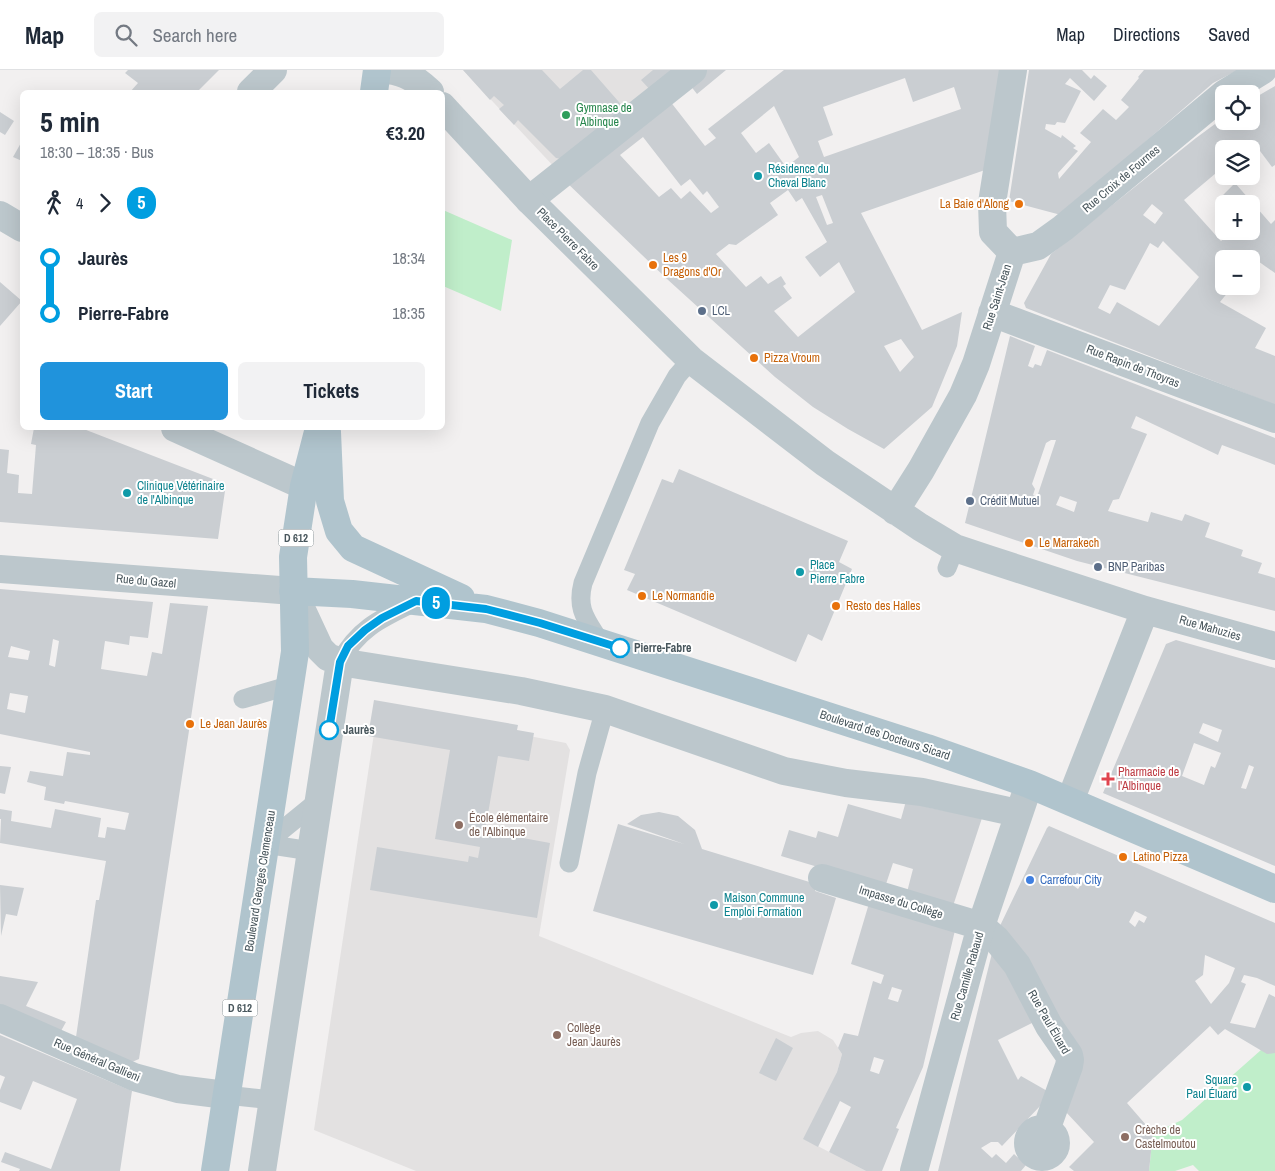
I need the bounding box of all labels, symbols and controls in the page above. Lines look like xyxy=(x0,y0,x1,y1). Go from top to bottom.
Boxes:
search box xyxy=(94,12,444,57)
text: Map xyxy=(25,19,64,51)
icon: search xyxy=(112,21,140,49)
text: Search here xyxy=(152,22,237,48)
text: Map xyxy=(1056,22,1085,47)
text: Directions xyxy=(1113,22,1180,47)
text: Saved xyxy=(1208,22,1250,47)
map controls xyxy=(1215,85,1260,295)
button: locate xyxy=(1215,85,1260,130)
place label: Gymnase de l'Albinque xyxy=(576,100,632,130)
text: 5 min xyxy=(40,103,100,141)
marker: Gymnase de l'Albinque xyxy=(560,109,572,121)
text: €3.20 xyxy=(386,120,425,146)
button: layers xyxy=(1215,140,1260,185)
text: 18:30 – 18:35 · Bus xyxy=(40,141,154,163)
street label: Rue Croix de Fournes xyxy=(1079,142,1163,216)
place label: Résidence du Cheval Blanc xyxy=(768,161,829,191)
marker: Résidence du Cheval Blanc xyxy=(752,170,764,182)
icon: walk xyxy=(40,189,68,217)
icon: forward xyxy=(91,189,119,217)
text: 5 xyxy=(137,190,146,215)
text: 4 xyxy=(76,192,83,214)
button: + xyxy=(1215,195,1260,240)
place label: La Baie d'Along xyxy=(940,196,1010,212)
marker: La Baie d'Along xyxy=(1013,198,1025,210)
street label: Place Pierre Fabre xyxy=(533,204,603,274)
text: Jaurès xyxy=(78,245,128,271)
text: 18:34 xyxy=(392,247,425,269)
place label: Les 9 Dragons d'Or xyxy=(663,250,722,280)
button: − xyxy=(1215,250,1260,295)
marker: Les 9 Dragons d'Or xyxy=(647,259,659,271)
street label: Rue Saint-Jean xyxy=(979,262,1015,332)
text: Pierre-Fabre xyxy=(78,300,169,326)
text: 18:35 xyxy=(392,302,425,324)
place label: LCL xyxy=(712,303,731,319)
marker: LCL xyxy=(696,305,708,317)
street label: Rue Rapin de Thoyras xyxy=(1084,341,1182,391)
place label: Pizza Vroum xyxy=(764,350,820,366)
marker: Pizza Vroum xyxy=(748,352,760,364)
button: Start xyxy=(40,362,228,420)
button: Tickets xyxy=(238,362,425,420)
place label: Clinique Vétérinaire de l'Albinque xyxy=(137,478,225,508)
marker: Clinique Vétérinaire de l'Albinque xyxy=(121,487,133,499)
place label: Crédit Mutuel xyxy=(980,493,1039,509)
marker: Crédit Mutuel xyxy=(964,495,976,507)
road number: D 612 xyxy=(278,529,314,546)
place label: Le Marrakech xyxy=(1039,535,1099,551)
marker: Le Marrakech xyxy=(1023,537,1035,549)
place label: Place Pierre Fabre xyxy=(810,557,865,587)
place label: BNP Paribas xyxy=(1108,559,1165,575)
marker: BNP Paribas xyxy=(1092,561,1104,573)
marker: Place Pierre Fabre xyxy=(794,566,806,578)
street label: Rue du Gazel xyxy=(115,570,177,592)
line badge: 5 xyxy=(420,587,452,619)
place label: Le Normandie xyxy=(652,588,714,604)
text: 5 xyxy=(432,590,440,615)
marker: Le Normandie xyxy=(636,590,648,602)
place label: Resto des Halles xyxy=(846,598,920,614)
marker: Resto des Halles xyxy=(830,600,842,612)
street label: Rue Mahuzies xyxy=(1177,612,1243,644)
marker: Pierre-Fabre xyxy=(610,638,630,658)
place label: Pierre-Fabre xyxy=(634,640,692,656)
street label: Boulevard des Docteurs Sicard xyxy=(818,706,952,764)
place label: Le Jean Jaurès xyxy=(200,716,267,732)
marker: Le Jean Jaurès xyxy=(184,718,196,730)
marker: Jaurès xyxy=(319,720,339,740)
place label: Jaurès xyxy=(343,722,375,738)
place label: Pharmacie de l'Albinque xyxy=(1118,764,1179,794)
marker: Pharmacie de l'Albinque xyxy=(1102,773,1114,785)
street label: Boulevard Georges Clemenceau xyxy=(241,809,279,953)
place label: École élémentaire de l'Albinque xyxy=(469,810,548,840)
marker: École élémentaire de l'Albinque xyxy=(453,819,465,831)
place label: Latino Pizza xyxy=(1133,849,1188,865)
marker: Latino Pizza xyxy=(1117,851,1129,863)
place label: Carrefour City xyxy=(1040,872,1102,888)
marker: Carrefour City xyxy=(1024,874,1036,886)
street label: Impasse du Collège xyxy=(857,882,945,922)
place label: Maison Commune Emploi Formation xyxy=(724,890,804,920)
marker: Maison Commune Emploi Formation xyxy=(708,899,720,911)
street label: Rue Camille Rabaud xyxy=(947,930,987,1022)
street label: Rue Paul Éluard xyxy=(1024,987,1074,1057)
road number: D 612 xyxy=(222,1000,258,1016)
place label: Collège Jean Jaurès xyxy=(567,1020,621,1050)
marker: Collège Jean Jaurès xyxy=(551,1029,563,1041)
street label: Rue Général Gallieni xyxy=(51,1035,143,1085)
place label: Square Paul Éluard xyxy=(1186,1072,1237,1102)
marker: Square Paul Éluard xyxy=(1241,1081,1253,1093)
place label: Crèche de Castelmoutou xyxy=(1135,1122,1196,1152)
marker: Crèche de Castelmoutou xyxy=(1119,1131,1131,1143)

